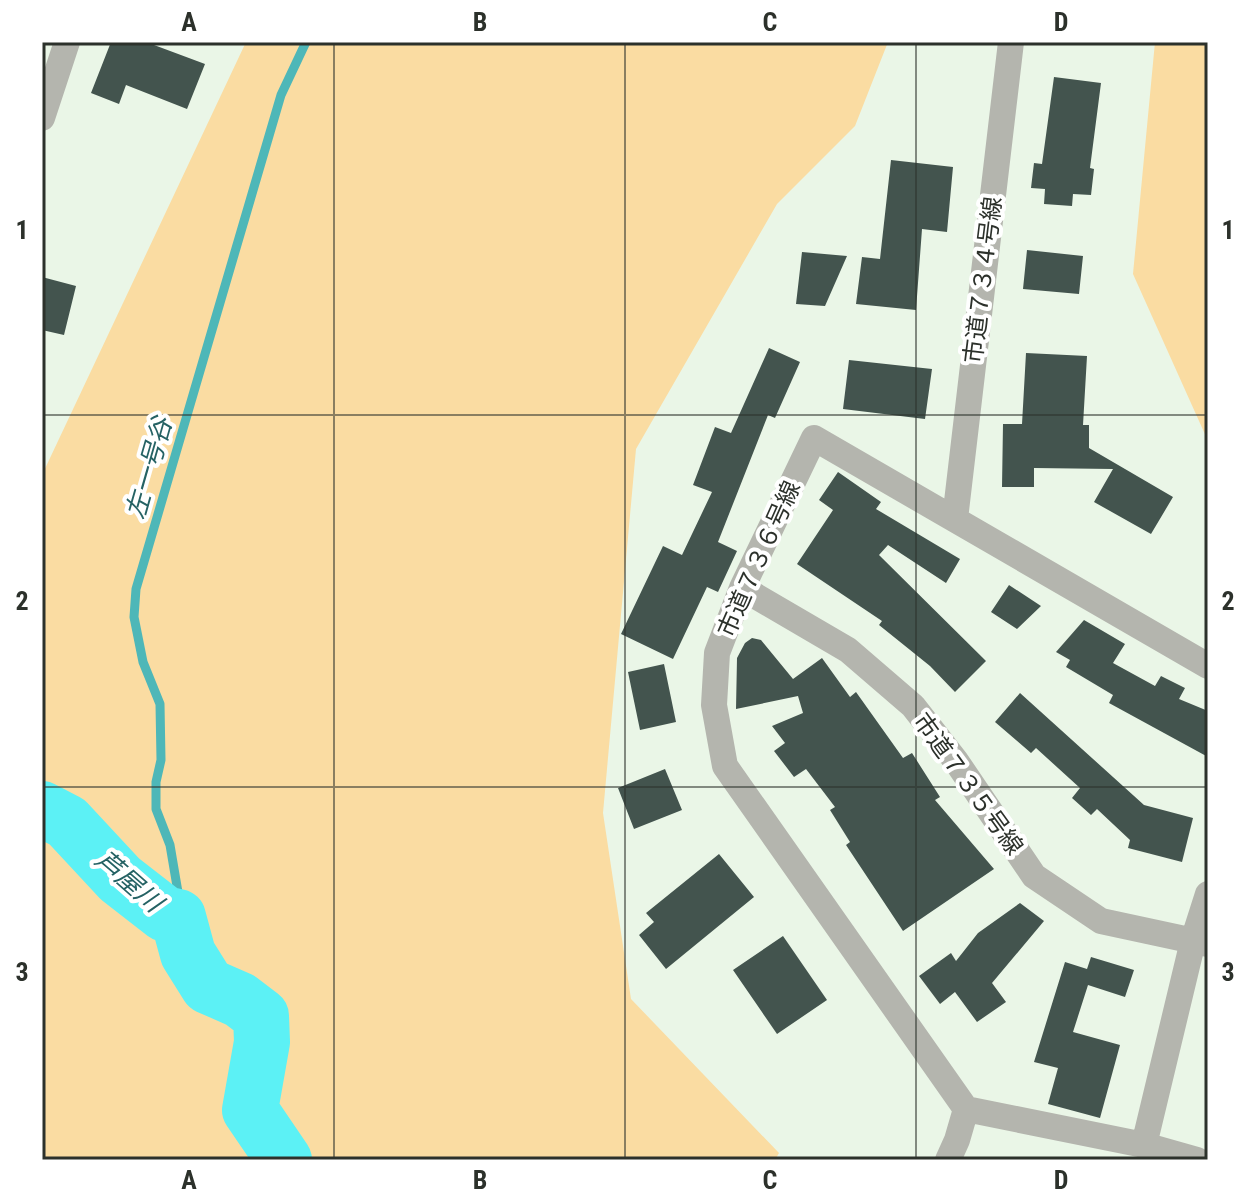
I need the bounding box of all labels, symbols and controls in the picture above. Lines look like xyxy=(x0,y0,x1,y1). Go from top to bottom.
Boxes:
text: A xyxy=(181,7,197,37)
text: B xyxy=(473,7,487,37)
text: C xyxy=(763,7,778,37)
text: D xyxy=(1054,7,1068,37)
street label: 市道７３４号線 xyxy=(959,195,1007,365)
text: 1 xyxy=(15,215,29,245)
text: 1 xyxy=(1221,215,1235,245)
water label: 左一号谷 xyxy=(120,412,178,522)
street label: 市道７３６号線 xyxy=(712,477,806,641)
text: 2 xyxy=(15,586,29,616)
text: 2 xyxy=(1221,586,1235,616)
street label: 市道７３５号線 xyxy=(907,708,1029,860)
water label: 芦屋川 xyxy=(90,844,171,920)
text: 3 xyxy=(15,957,29,987)
text: 3 xyxy=(1221,957,1235,987)
text: A xyxy=(181,1165,197,1195)
text: B xyxy=(473,1165,487,1195)
text: C xyxy=(763,1165,778,1195)
text: D xyxy=(1054,1165,1068,1195)

